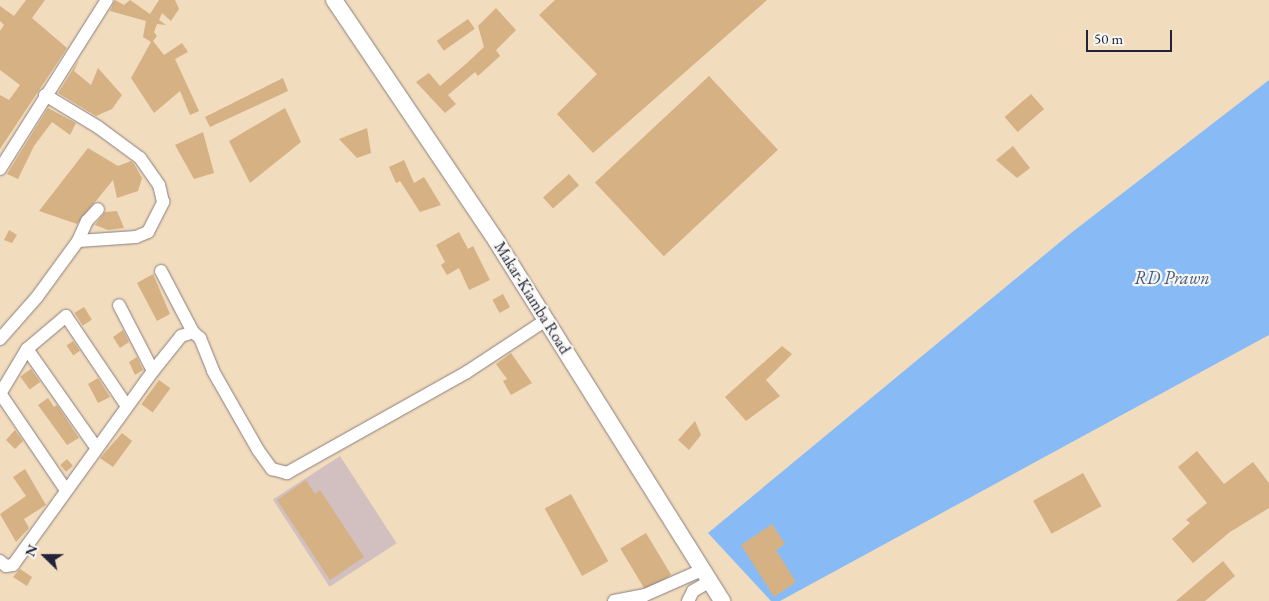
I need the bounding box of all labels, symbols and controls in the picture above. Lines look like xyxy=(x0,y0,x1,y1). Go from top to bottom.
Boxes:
scale bar xyxy=(1089,20,1175,52)
text: 50 m xyxy=(1094,29,1123,48)
street label: Makar-Kiamba Road xyxy=(490,238,574,358)
water label: RD Prawn xyxy=(1134,267,1210,289)
north arrow xyxy=(20,531,70,581)
text: N xyxy=(21,542,42,559)

